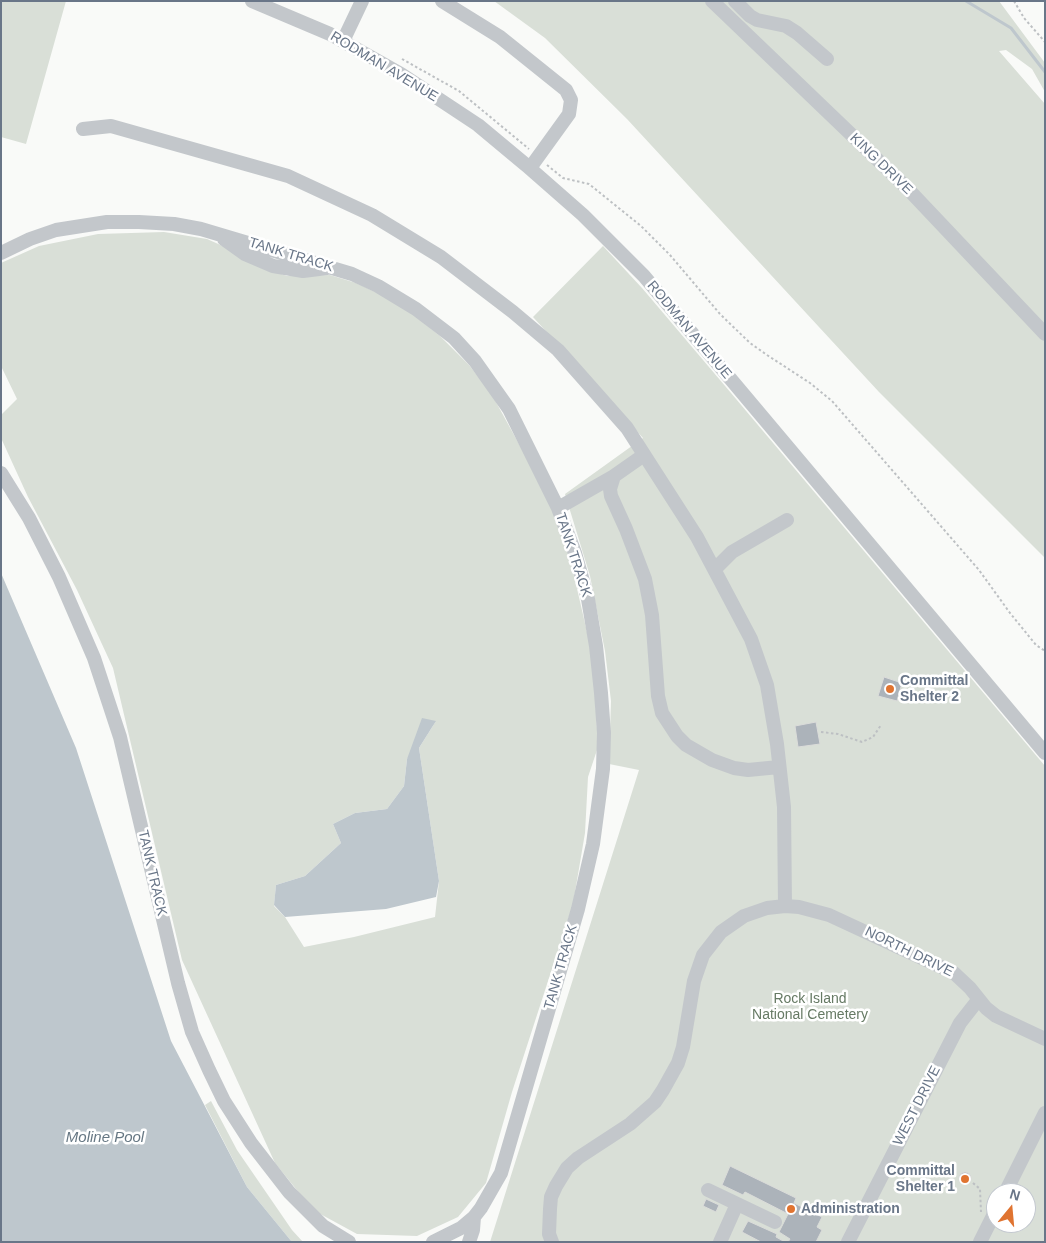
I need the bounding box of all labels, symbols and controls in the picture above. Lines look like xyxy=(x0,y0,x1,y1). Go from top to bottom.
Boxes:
street label: RODMAN AVENUE xyxy=(327,28,441,106)
street label: KING DRIVE xyxy=(846,130,916,198)
street label: TANK TRACK xyxy=(247,234,335,276)
street label: RODMAN AVENUE xyxy=(643,278,735,382)
street label: TANK TRACK xyxy=(551,511,595,599)
place label: Committal Shelter 2 xyxy=(900,673,968,706)
marker: Committal Shelter 2 xyxy=(884,683,896,695)
street label: TANK TRACK xyxy=(134,828,170,918)
street label: TANK TRACK xyxy=(541,923,581,1011)
street label: NORTH DRIVE xyxy=(862,923,956,981)
park label: Rock Island National Cemetery xyxy=(752,991,868,1024)
street label: WEST DRIVE xyxy=(890,1063,944,1149)
water label: Moline Pool xyxy=(66,1129,144,1147)
place label: Committal Shelter 1 xyxy=(887,1163,955,1196)
marker: Committal Shelter 1 xyxy=(959,1173,971,1185)
north arrow xyxy=(986,1183,1036,1233)
text: N xyxy=(1008,1185,1022,1204)
place label: Administration xyxy=(801,1201,900,1217)
marker: Administration xyxy=(785,1203,797,1215)

